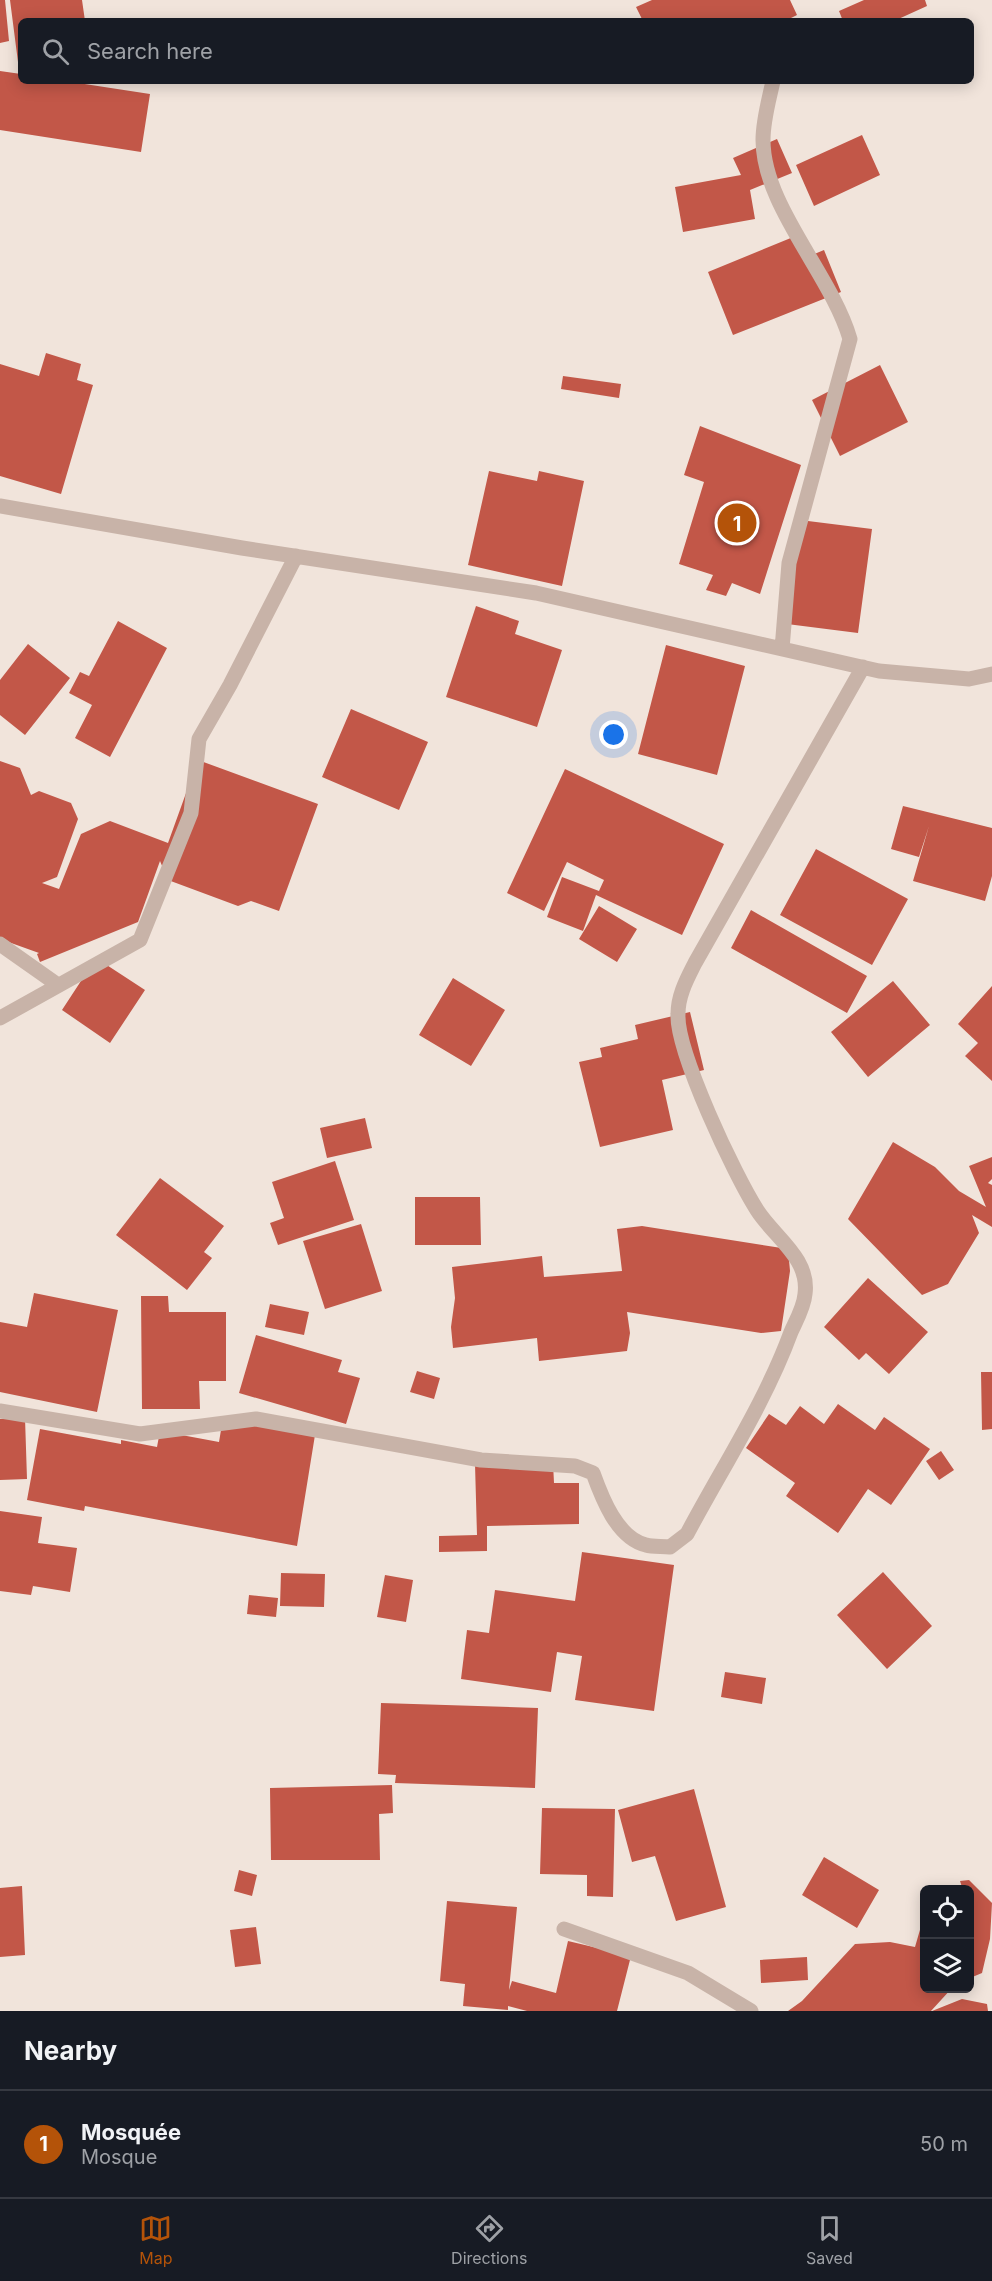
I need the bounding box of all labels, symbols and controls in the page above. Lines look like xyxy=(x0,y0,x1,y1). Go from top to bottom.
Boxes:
search box xyxy=(18,18,974,84)
icon: search xyxy=(39,35,72,68)
text: Search here xyxy=(87,38,213,64)
pin: 1 xyxy=(718,500,756,546)
your location xyxy=(599,720,628,749)
map controls xyxy=(920,1885,974,1993)
button: locate xyxy=(920,1885,974,1939)
button: layers xyxy=(920,1939,974,1993)
text: Nearby xyxy=(24,2035,117,2066)
text: Mosquée xyxy=(81,2119,181,2145)
text: 1 xyxy=(39,2132,48,2156)
text: 50 m xyxy=(920,2132,968,2156)
text: Mosque xyxy=(81,2145,157,2169)
tab: Map xyxy=(139,2212,173,2268)
tab: Directions xyxy=(451,2212,527,2268)
tab: Saved xyxy=(806,2212,853,2268)

